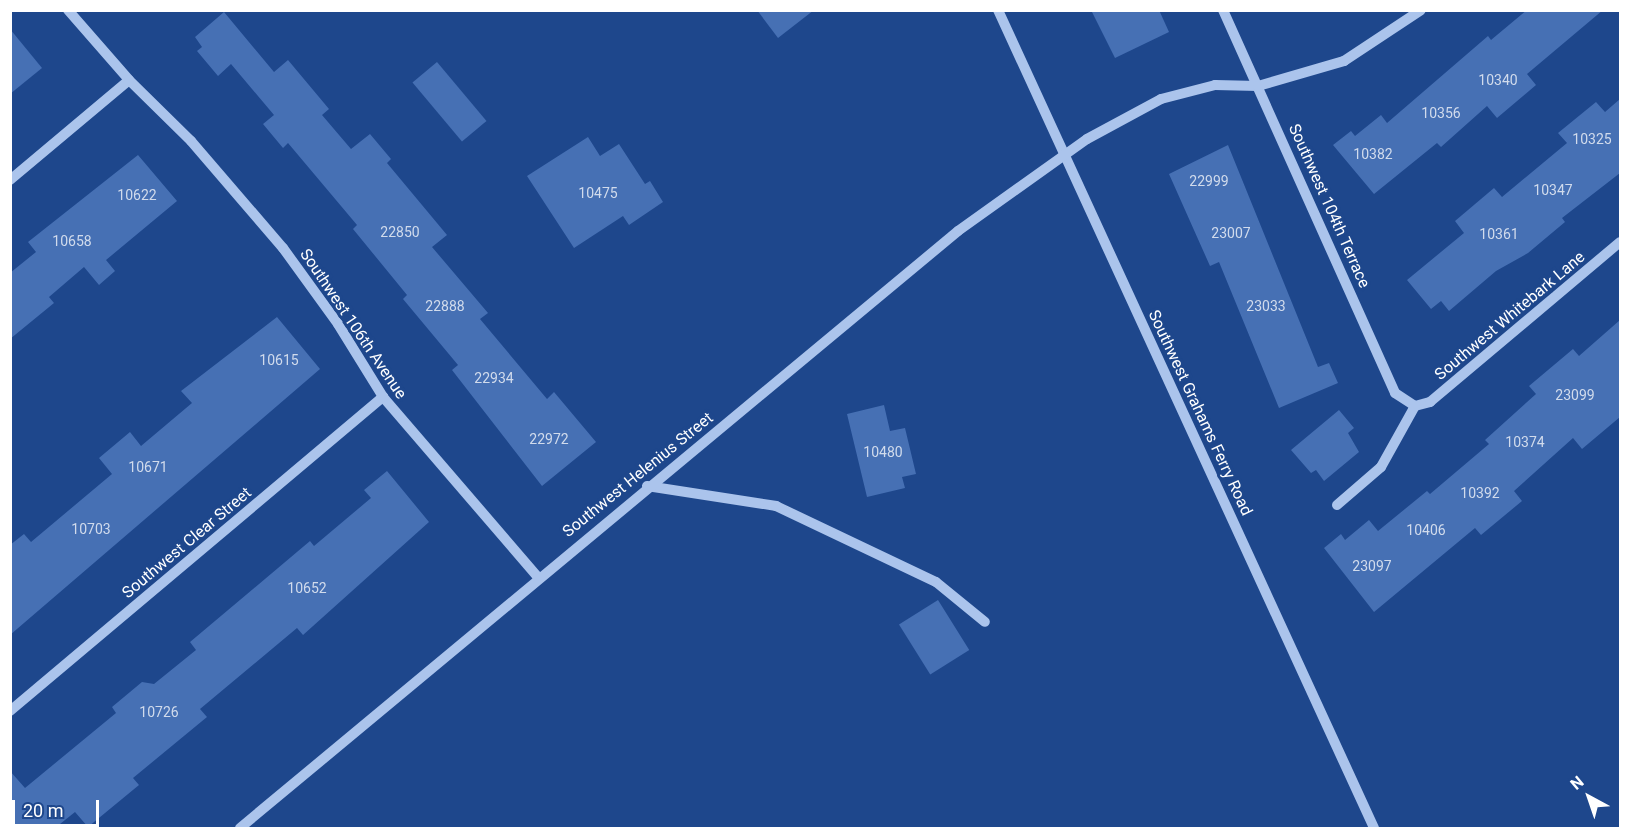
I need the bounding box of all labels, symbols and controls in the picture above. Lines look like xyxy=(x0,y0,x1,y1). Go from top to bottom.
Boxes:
house number: 10340 xyxy=(1478,72,1518,88)
house number: 10356 xyxy=(1421,105,1461,121)
street label: Southwest 104th Terrace xyxy=(1284,121,1374,291)
house number: 10325 xyxy=(1572,131,1612,147)
house number: 10382 xyxy=(1353,146,1393,162)
house number: 22999 xyxy=(1189,173,1229,189)
house number: 10347 xyxy=(1533,182,1573,198)
house number: 10475 xyxy=(578,185,618,201)
house number: 10622 xyxy=(117,187,157,203)
house number: 22850 xyxy=(380,224,420,240)
house number: 23007 xyxy=(1211,225,1251,241)
house number: 10361 xyxy=(1479,226,1519,242)
house number: 10658 xyxy=(52,233,92,249)
street label: Southwest 106th Avenue xyxy=(296,245,410,403)
street label: Southwest Whitebark Lane xyxy=(1431,248,1589,384)
house number: 22888 xyxy=(425,298,465,314)
house number: 23033 xyxy=(1246,298,1286,314)
street label: Southwest Grahams Ferry Road xyxy=(1144,307,1256,519)
house number: 10615 xyxy=(259,352,299,368)
house number: 22934 xyxy=(474,370,514,386)
house number: 23099 xyxy=(1555,387,1595,403)
street label: Southwest Helenius Street xyxy=(559,408,717,542)
house number: 22972 xyxy=(529,431,569,447)
house number: 10374 xyxy=(1505,434,1545,450)
house number: 10480 xyxy=(863,444,903,460)
house number: 10671 xyxy=(128,459,168,475)
street label: Southwest Clear Street xyxy=(119,483,255,603)
house number: 10392 xyxy=(1460,485,1500,501)
house number: 10703 xyxy=(71,521,111,537)
house number: 10406 xyxy=(1406,522,1446,538)
house number: 23097 xyxy=(1352,558,1392,574)
house number: 10652 xyxy=(287,580,327,596)
house number: 10726 xyxy=(139,704,179,720)
north arrow xyxy=(1559,767,1619,827)
text: N xyxy=(1567,772,1588,794)
scale bar xyxy=(15,788,102,826)
text: 20 m xyxy=(23,800,63,821)

